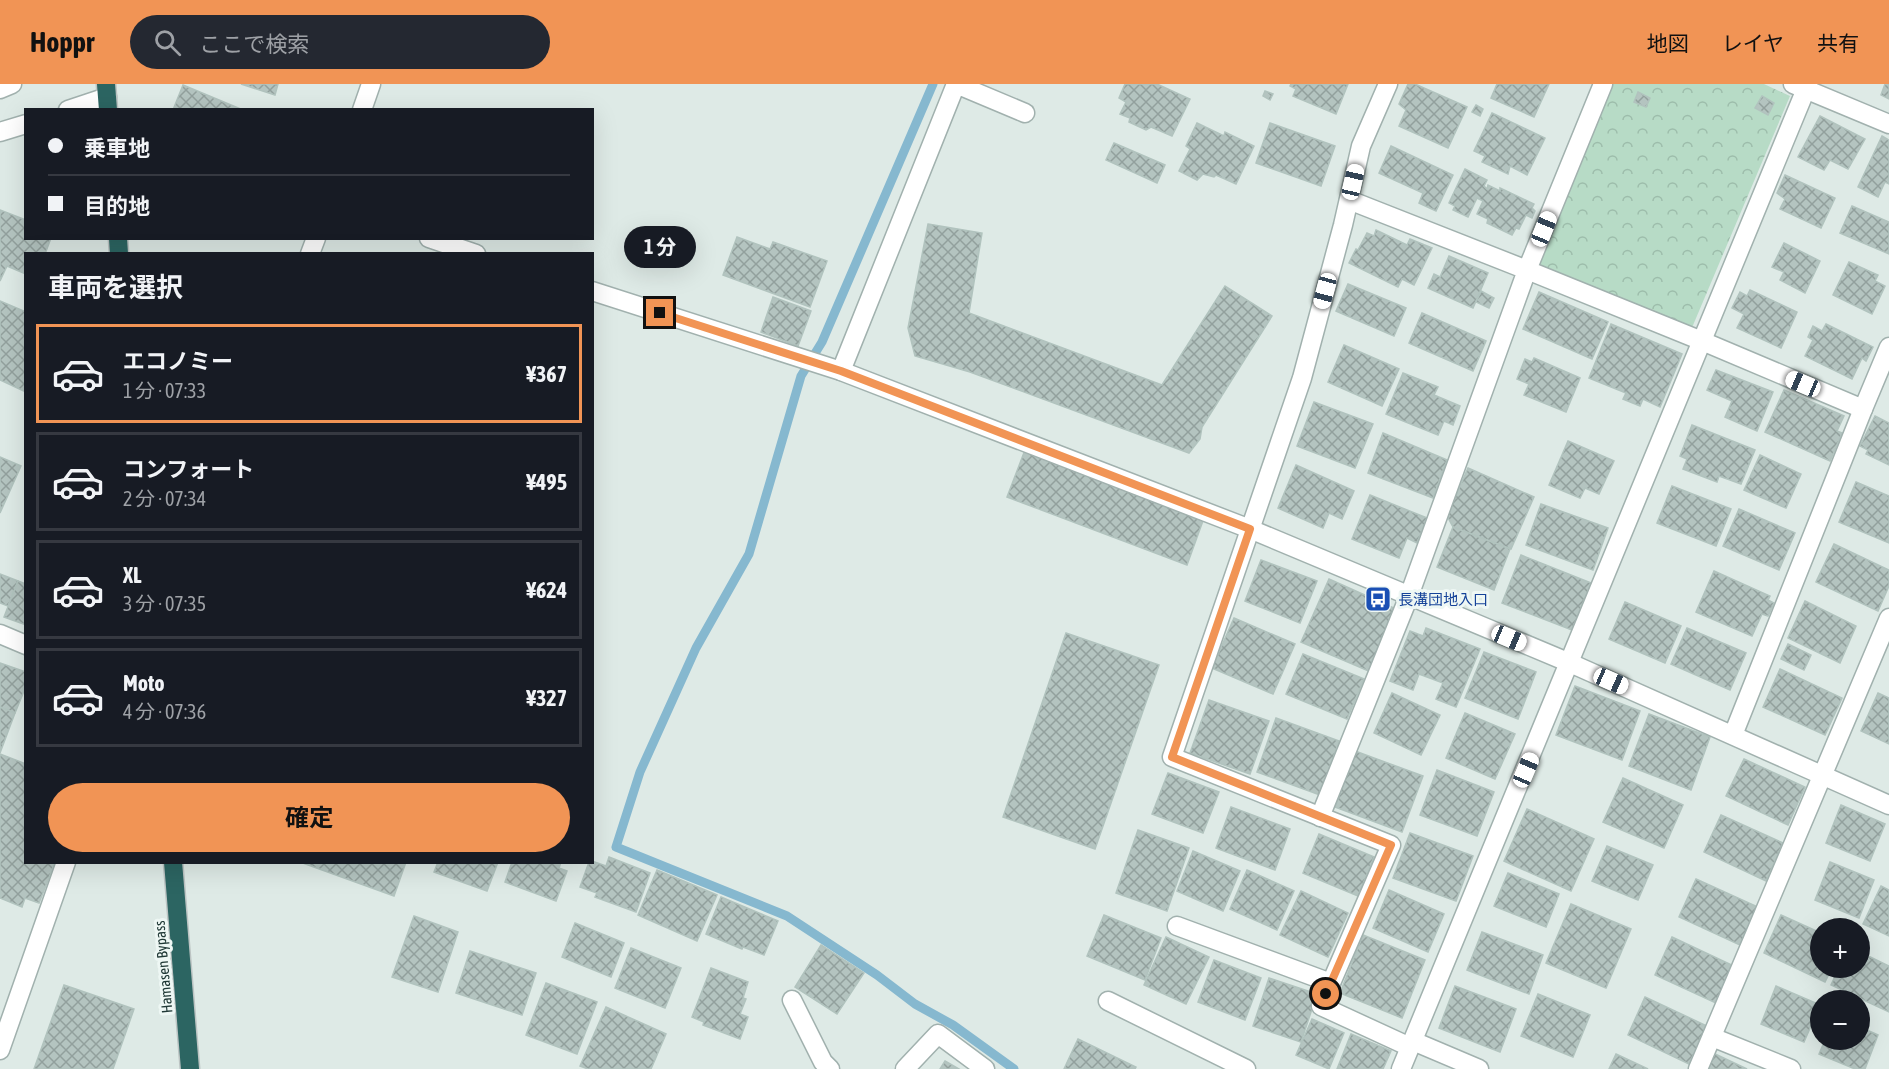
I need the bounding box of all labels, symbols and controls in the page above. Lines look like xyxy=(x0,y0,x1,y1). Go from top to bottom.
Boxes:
search box xyxy=(130,15,550,69)
text: Hoppr xyxy=(30,26,94,58)
icon: search xyxy=(151,26,184,59)
text: ここで検索 xyxy=(199,31,309,57)
text: 地図 xyxy=(1647,31,1689,55)
text: レイヤ xyxy=(1722,31,1784,55)
text: 共有 xyxy=(1817,31,1859,55)
text: 乗車地 xyxy=(84,135,150,161)
car xyxy=(1340,162,1366,202)
text: 目的地 xyxy=(84,193,150,219)
car xyxy=(1529,209,1559,249)
callout: 1 分 xyxy=(624,226,696,268)
text: 1 分 xyxy=(644,235,676,258)
car xyxy=(1312,271,1338,311)
text: 車両を選択 xyxy=(48,272,183,303)
route end xyxy=(646,299,673,326)
icon: car xyxy=(51,347,105,401)
text: エコノミー xyxy=(123,348,233,374)
text: ¥367 xyxy=(526,361,567,387)
car xyxy=(1783,369,1823,399)
text: 1 分 · 07:33 xyxy=(123,379,206,402)
icon: car xyxy=(51,455,105,509)
text: コンフォート xyxy=(123,456,254,482)
text: ¥495 xyxy=(526,469,567,495)
text: 2 分 · 07:34 xyxy=(123,487,206,510)
text: XL xyxy=(123,562,141,588)
icon: car xyxy=(51,563,105,617)
text: ¥624 xyxy=(526,577,567,603)
bus stop icon: 長溝団地入口 xyxy=(1363,584,1393,614)
place label: 長溝団地入口 xyxy=(1398,591,1488,608)
text: 3 分 · 07:35 xyxy=(123,592,206,615)
car xyxy=(1489,623,1529,653)
car xyxy=(1591,665,1631,697)
text: Moto xyxy=(123,670,165,696)
icon: car xyxy=(51,671,105,725)
text: ¥327 xyxy=(526,685,567,711)
text: 4 分 · 07:36 xyxy=(123,700,206,723)
car xyxy=(1511,750,1541,790)
button: 確定 xyxy=(48,783,570,852)
map controls xyxy=(1810,918,1870,1050)
button: + xyxy=(1810,918,1870,978)
street label: Hamasen Bypass xyxy=(150,920,176,1014)
route start xyxy=(1312,980,1339,1007)
button: − xyxy=(1810,990,1870,1050)

